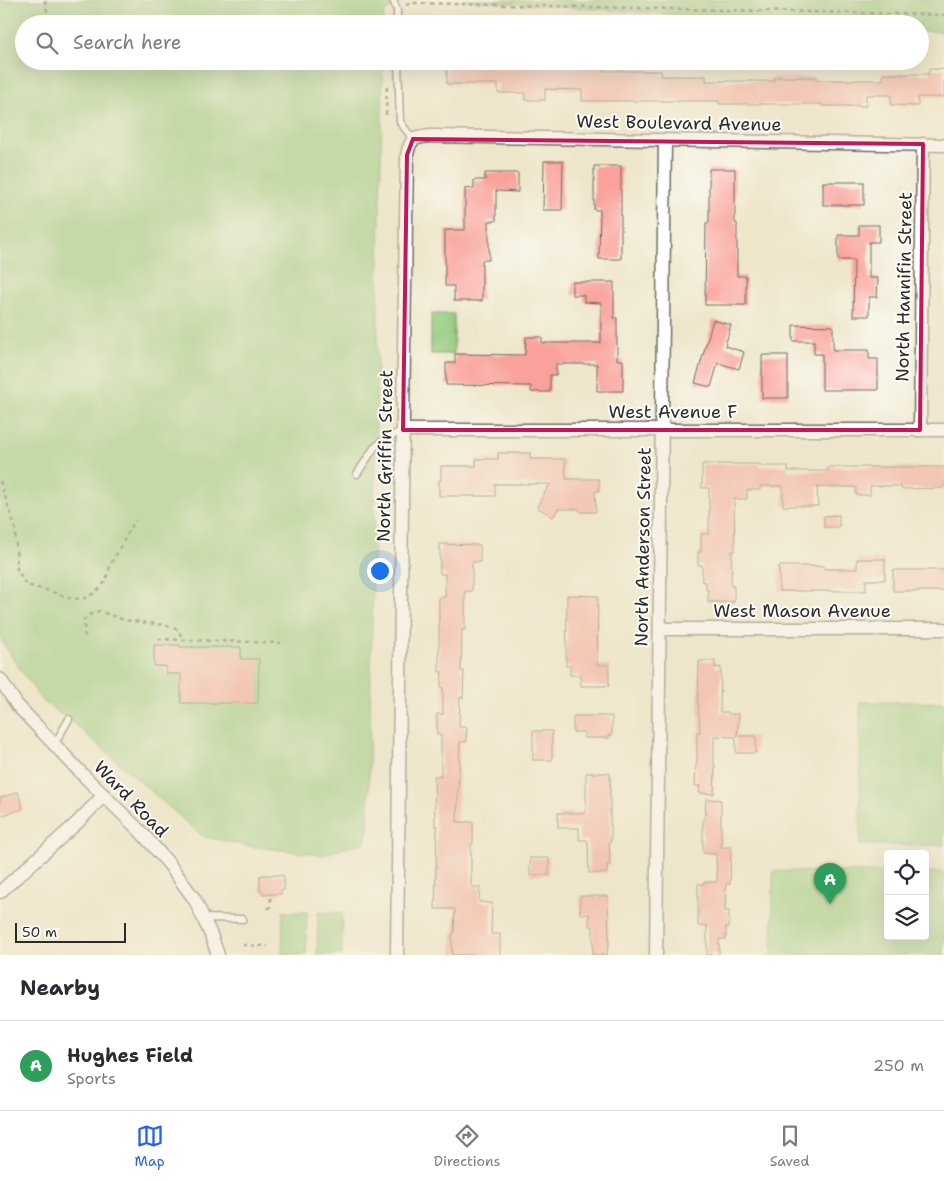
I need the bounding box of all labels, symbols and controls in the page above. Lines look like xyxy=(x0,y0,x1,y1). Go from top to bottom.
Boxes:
search box xyxy=(15,15,929,70)
icon: search xyxy=(33,29,61,57)
text: Search here xyxy=(73,30,182,55)
street label: West Boulevard Avenue xyxy=(576,109,782,137)
street label: North Hannifin Street xyxy=(890,192,918,382)
street label: North Griffin Street xyxy=(371,370,399,542)
street label: West Avenue F xyxy=(609,400,737,424)
street label: North Anderson Street xyxy=(629,447,657,647)
your location xyxy=(367,558,393,584)
street label: West Mason Avenue xyxy=(713,599,891,623)
street label: Ward Road xyxy=(88,755,174,843)
map controls xyxy=(884,850,929,940)
button: locate xyxy=(884,850,929,895)
pin: A xyxy=(814,863,846,904)
button: layers xyxy=(884,895,929,940)
scale bar xyxy=(15,920,126,943)
text: 50 m xyxy=(22,923,57,941)
text: Nearby xyxy=(20,974,100,1002)
text: Hughes Field xyxy=(67,1043,193,1068)
text: A xyxy=(30,1055,42,1076)
text: 250 m xyxy=(873,1055,924,1076)
text: Sports xyxy=(67,1068,116,1089)
tab: Map xyxy=(135,1122,165,1170)
tab: Directions xyxy=(434,1122,500,1170)
tab: Saved xyxy=(770,1122,809,1170)

